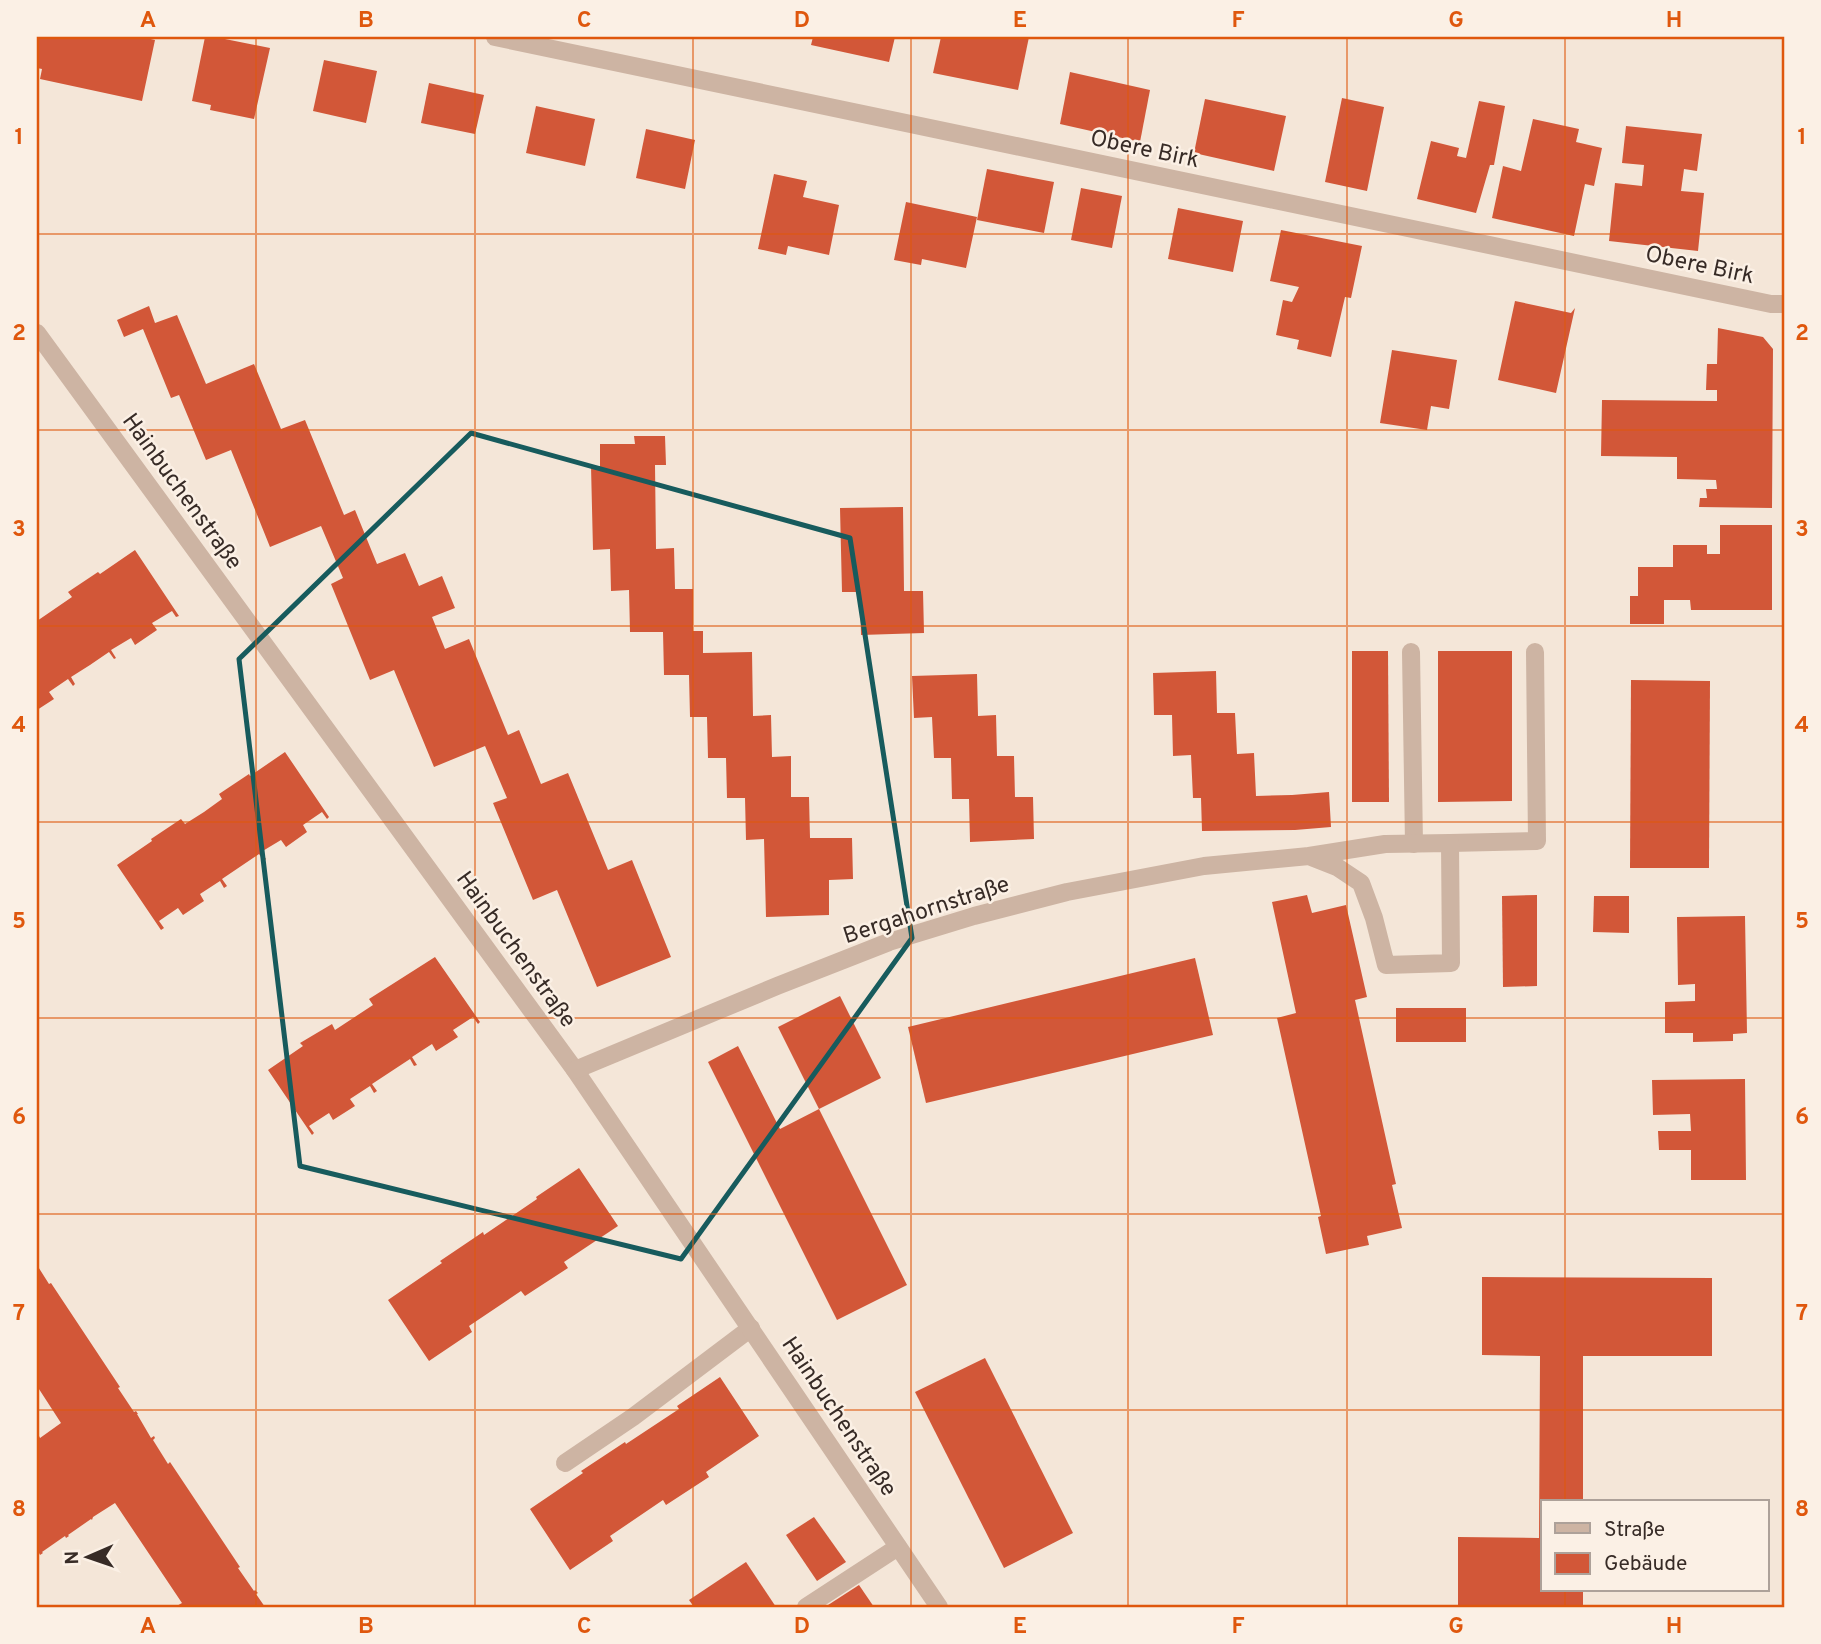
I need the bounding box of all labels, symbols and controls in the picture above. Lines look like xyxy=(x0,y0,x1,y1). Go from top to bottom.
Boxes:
text: A xyxy=(140,7,156,36)
text: B xyxy=(358,7,374,36)
text: C xyxy=(577,7,591,36)
text: D xyxy=(794,7,810,36)
text: E xyxy=(1013,7,1027,36)
text: F xyxy=(1231,7,1245,36)
text: G xyxy=(1448,7,1464,36)
text: H xyxy=(1666,7,1682,36)
text: 1 xyxy=(14,124,24,153)
text: 1 xyxy=(1797,124,1807,153)
street label: Obere Birk xyxy=(1087,125,1202,176)
street label: Obere Birk xyxy=(1642,241,1757,292)
text: 2 xyxy=(12,320,26,349)
text: 2 xyxy=(1795,320,1809,349)
street label: Hainbuchenstraße xyxy=(114,409,247,576)
text: 3 xyxy=(12,516,26,545)
text: 3 xyxy=(1795,516,1809,545)
text: 4 xyxy=(12,712,26,741)
text: 4 xyxy=(1795,712,1809,741)
street label: Hainbuchenstraße xyxy=(448,867,581,1034)
street label: Bergahornstraße xyxy=(840,871,1014,952)
text: 5 xyxy=(12,908,26,937)
text: 5 xyxy=(1795,908,1809,937)
text: 6 xyxy=(12,1104,26,1133)
text: 6 xyxy=(1795,1104,1809,1133)
text: 7 xyxy=(13,1300,25,1329)
text: 7 xyxy=(1796,1300,1808,1329)
street label: Hainbuchenstraße xyxy=(774,1332,902,1503)
text: 8 xyxy=(12,1496,26,1525)
text: 8 xyxy=(1795,1496,1809,1525)
legend xyxy=(1541,1500,1769,1592)
text: Straße xyxy=(1604,1517,1665,1544)
north arrow xyxy=(52,1522,122,1592)
text: N xyxy=(61,1550,85,1565)
text: Gebäude xyxy=(1604,1551,1687,1578)
text: A xyxy=(140,1613,156,1642)
text: B xyxy=(358,1613,374,1642)
text: C xyxy=(577,1613,591,1642)
text: D xyxy=(794,1613,810,1642)
text: E xyxy=(1013,1613,1027,1642)
text: F xyxy=(1231,1613,1245,1642)
text: G xyxy=(1448,1613,1464,1642)
text: H xyxy=(1666,1613,1682,1642)

